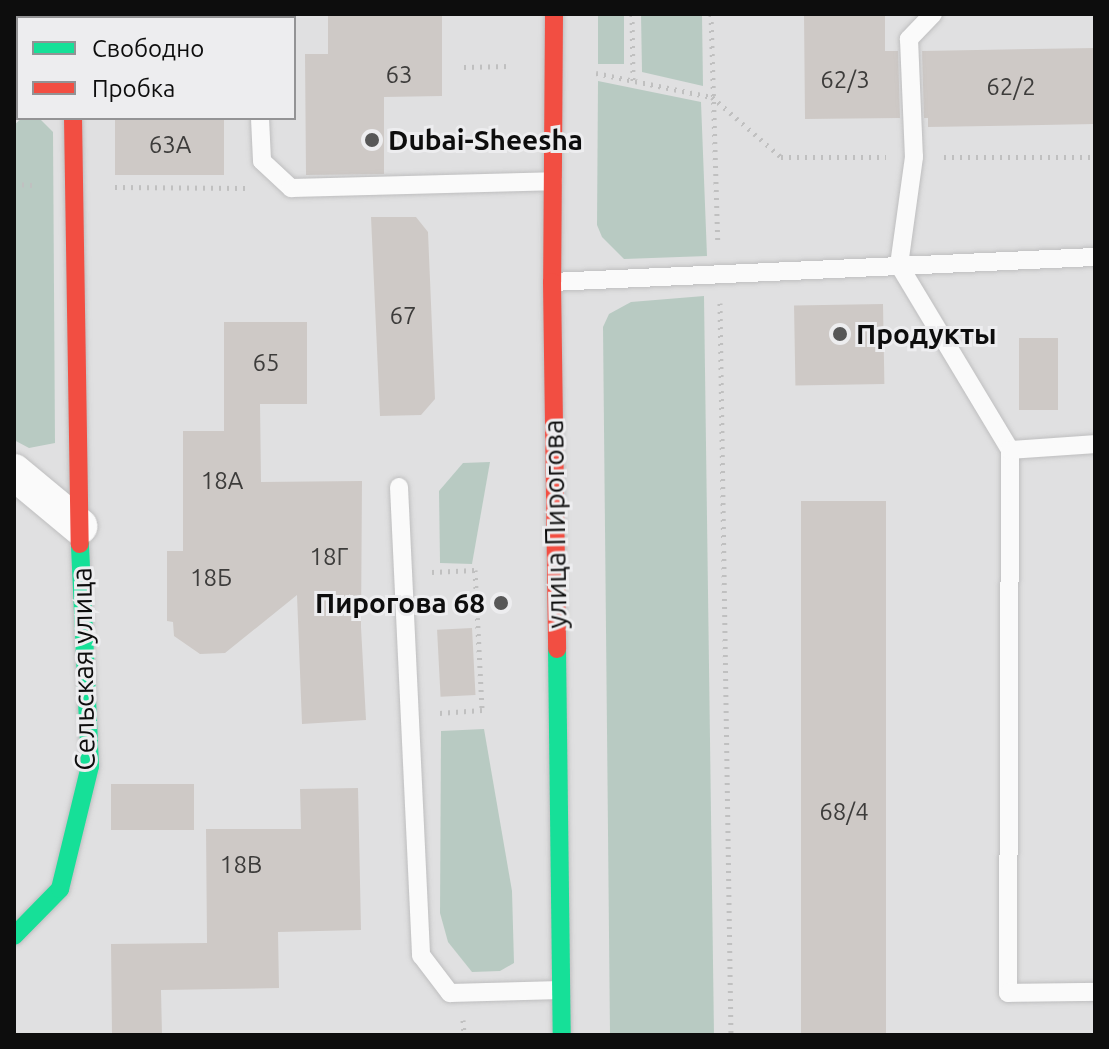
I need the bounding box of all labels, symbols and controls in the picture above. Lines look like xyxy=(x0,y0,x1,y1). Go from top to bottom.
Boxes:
legend xyxy=(16,16,296,120)
text: Свободно xyxy=(92,35,204,62)
house number: 63 xyxy=(385,61,413,89)
house number: 62/3 xyxy=(820,66,870,94)
house number: 62/2 xyxy=(986,73,1036,101)
text: Пробка xyxy=(92,75,175,102)
place label: Dubai-Sheesha xyxy=(388,123,583,157)
house number: 63А xyxy=(149,131,191,159)
marker: Dubai-Sheesha xyxy=(363,131,381,149)
house number: 67 xyxy=(389,302,417,330)
place label: Продукты xyxy=(856,317,997,351)
marker: Продукты xyxy=(831,325,849,343)
house number: 65 xyxy=(252,349,280,377)
street label: улица Пирогова xyxy=(536,419,574,629)
house number: 18А xyxy=(201,467,243,495)
house number: 18Г xyxy=(310,543,348,571)
house number: 18Б xyxy=(190,564,232,592)
street label: Сельская улица xyxy=(64,567,102,771)
place label: Пирогова 68 xyxy=(315,586,485,620)
marker: Пирогова 68 xyxy=(492,594,510,612)
house number: 68/4 xyxy=(819,798,869,826)
house number: 18В xyxy=(220,851,262,879)

